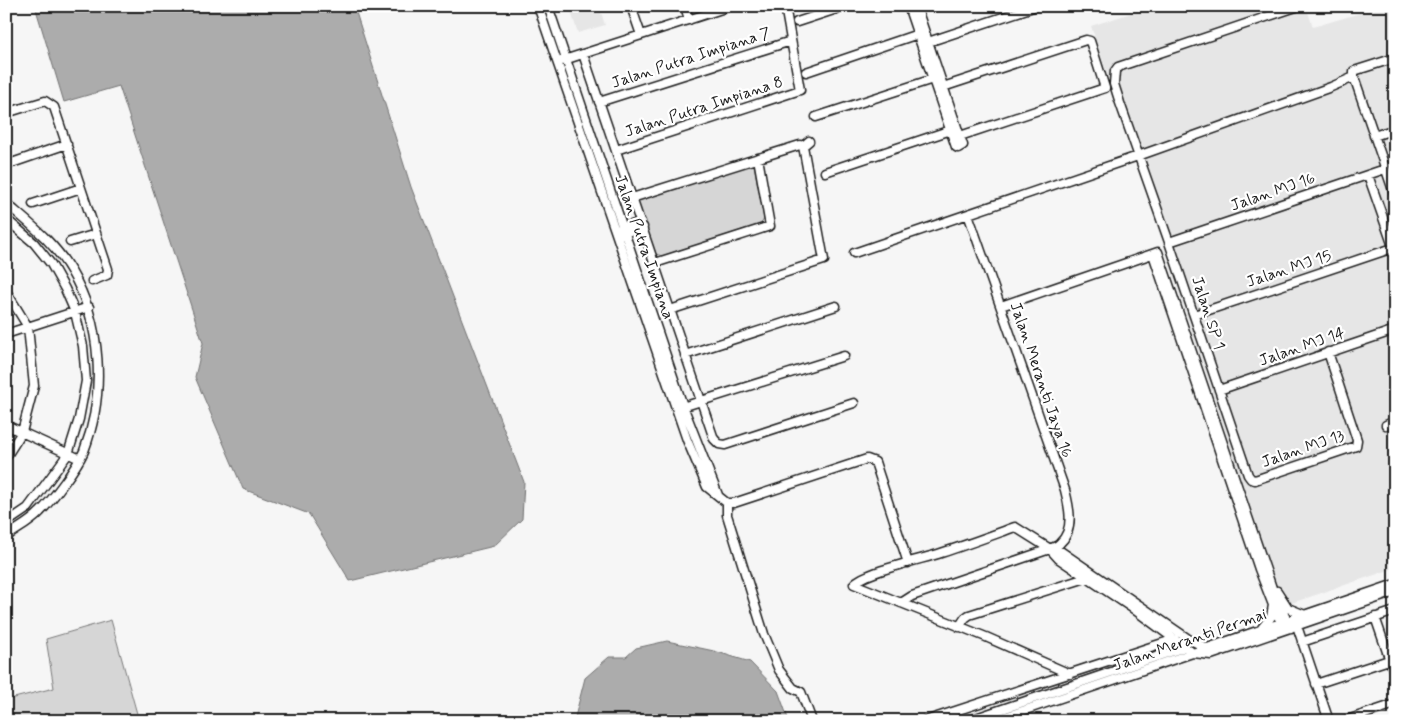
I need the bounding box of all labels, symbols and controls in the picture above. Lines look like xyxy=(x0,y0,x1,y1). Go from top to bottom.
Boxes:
street label: Jalan Putra Impiana 7 xyxy=(609,22,773,94)
street label: Jalan Putra Impiana 8 xyxy=(622,72,786,142)
street label: Jalan MJ 16 xyxy=(1228,168,1318,216)
street label: Jalan Putra Impiana xyxy=(609,172,679,322)
street label: Jalan MJ 15 xyxy=(1244,245,1334,293)
street label: Jalan SP 1 xyxy=(1186,274,1230,352)
street label: Jalan Meranti Jaya 16 xyxy=(1004,299,1078,461)
street label: Jalan MJ 14 xyxy=(1256,322,1348,371)
street label: Jalan MJ 13 xyxy=(1259,425,1347,473)
street label: Jalan Meranti Permai xyxy=(1110,604,1270,676)

